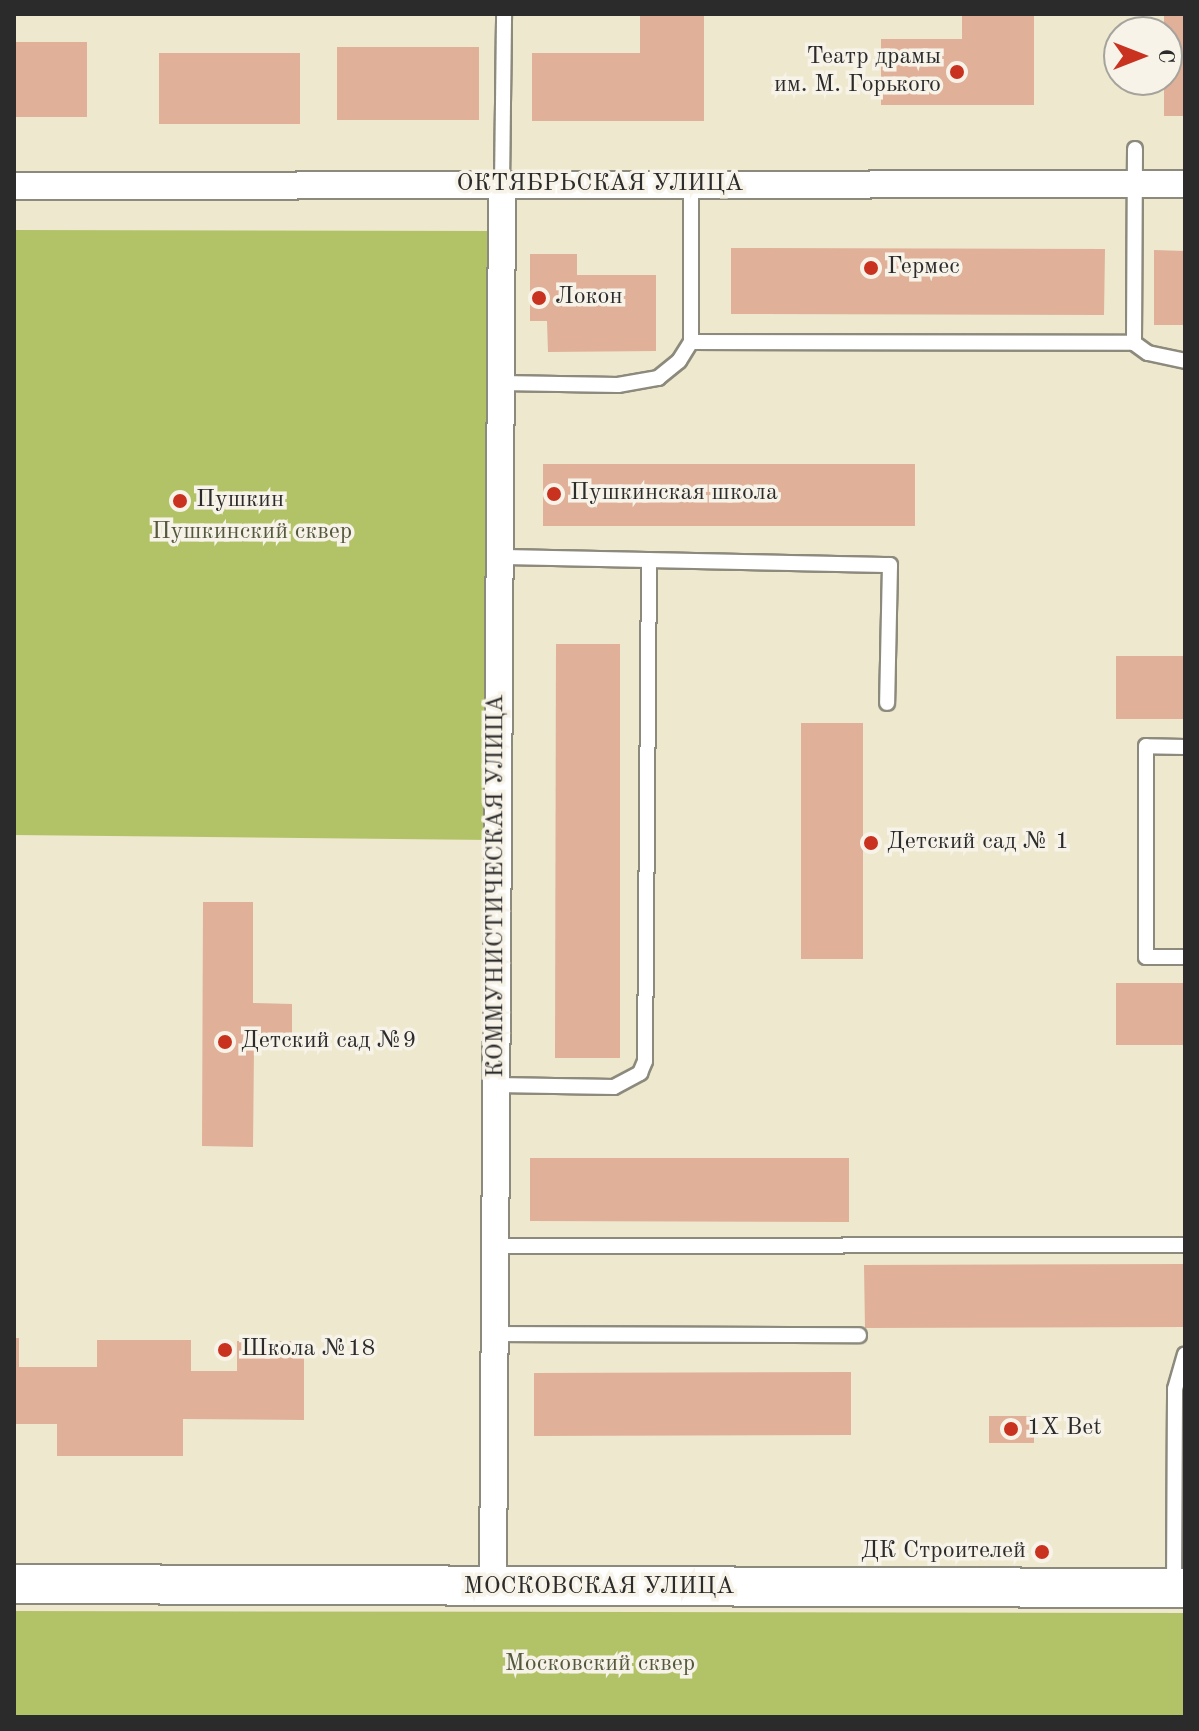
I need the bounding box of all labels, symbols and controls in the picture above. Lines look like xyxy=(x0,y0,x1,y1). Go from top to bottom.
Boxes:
north arrow xyxy=(1103,16,1183,96)
place label: Театр драмы им. М. Горького xyxy=(774,44,941,100)
text: С xyxy=(1154,49,1176,63)
marker: Театр драмы им. М. Горького xyxy=(948,63,966,81)
street label: ОКТЯБРЬСКАЯ УЛИЦА xyxy=(457,171,743,199)
place label: Гермес xyxy=(887,254,960,282)
marker: Гермес xyxy=(862,259,880,277)
place label: Локон xyxy=(555,284,623,312)
marker: Локон xyxy=(530,289,548,307)
place label: Пушкинская школа xyxy=(570,480,778,508)
marker: Пушкинская школа xyxy=(545,485,563,503)
place label: Пушкин xyxy=(196,487,284,515)
marker: Пушкин xyxy=(171,492,189,510)
park label: Пушкинский сквер xyxy=(152,519,352,547)
street label: КОММУНИСТИЧЕСКАЯ УЛИЦА xyxy=(483,694,511,1078)
place label: Детский сад № 1 xyxy=(887,829,1069,857)
marker: Детский сад № 1 xyxy=(862,834,880,852)
place label: Детский сад №9 xyxy=(241,1028,417,1056)
marker: Детский сад №9 xyxy=(216,1033,234,1051)
place label: Школа №18 xyxy=(241,1336,376,1364)
marker: Школа №18 xyxy=(216,1341,234,1359)
place label: 1X Bet xyxy=(1027,1415,1102,1443)
marker: 1X Bet xyxy=(1002,1420,1020,1438)
place label: ДК Строителей xyxy=(861,1538,1026,1566)
marker: ДК Строителей xyxy=(1033,1543,1051,1561)
street label: МОСКОВСКАЯ УЛИЦА xyxy=(464,1574,734,1602)
park label: Московский сквер xyxy=(505,1651,695,1679)

